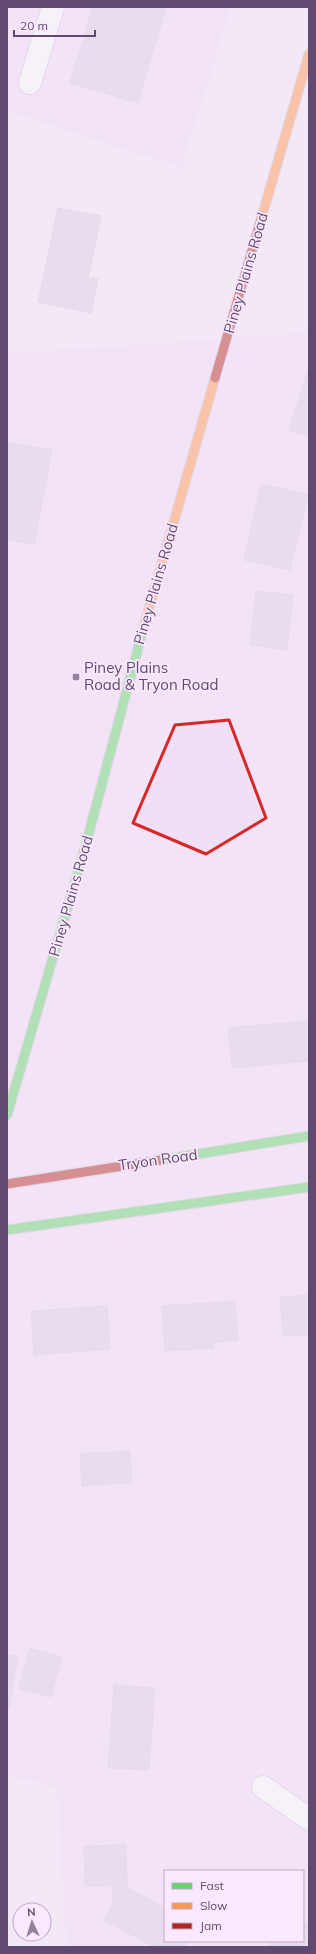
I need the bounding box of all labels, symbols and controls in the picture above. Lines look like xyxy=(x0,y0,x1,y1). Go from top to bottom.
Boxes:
scale bar xyxy=(14,12,95,38)
text: 20 m xyxy=(20,18,48,33)
street label: Piney Plains Road xyxy=(219,210,272,336)
street label: Piney Plains Road xyxy=(129,521,182,647)
place label: Piney Plains Road & Tryon Road xyxy=(84,658,218,694)
marker: Piney Plains Road & Tryon Road xyxy=(71,672,81,682)
street label: Piney Plains Road xyxy=(44,833,97,959)
street label: Tryon Road xyxy=(117,1145,199,1174)
legend xyxy=(164,1870,304,1942)
text: Fast xyxy=(200,1878,224,1893)
text: Slow xyxy=(200,1898,228,1913)
north arrow xyxy=(12,1902,52,1942)
text: N xyxy=(27,1905,36,1919)
text: Jam xyxy=(200,1918,222,1933)

